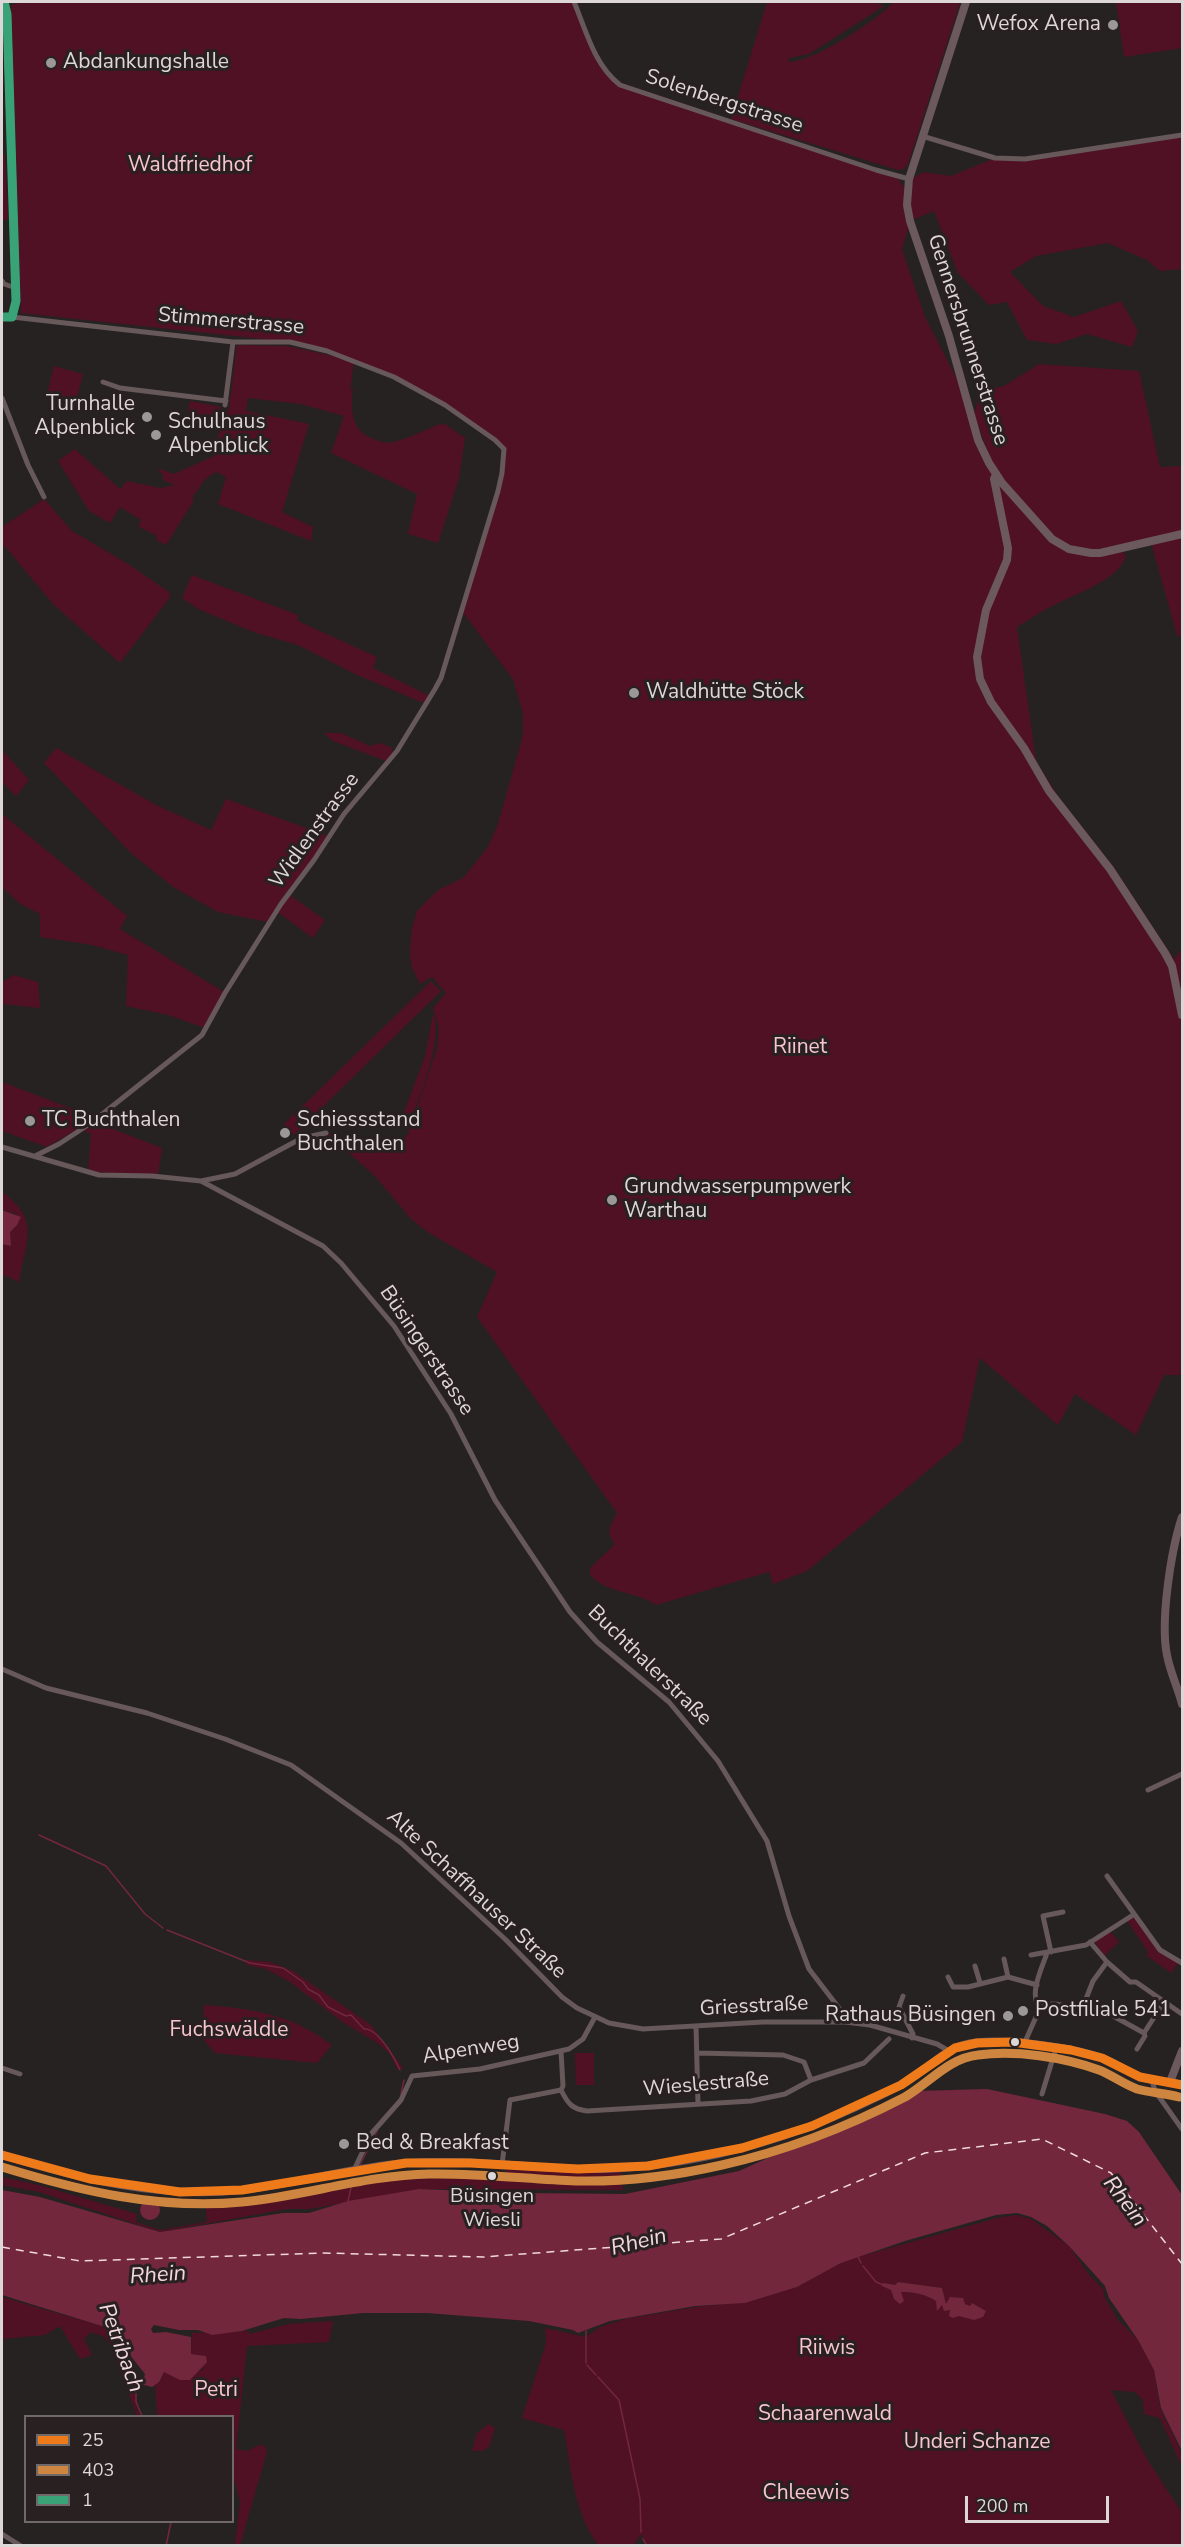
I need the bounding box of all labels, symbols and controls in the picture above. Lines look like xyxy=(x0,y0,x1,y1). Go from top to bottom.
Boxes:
place label: Wefox Arena xyxy=(976,12,1101,38)
marker: Wefox Arena xyxy=(1106,18,1120,32)
place label: Abdankungshalle xyxy=(63,50,229,76)
marker: Abdankungshalle xyxy=(44,56,58,70)
street label: Solenbergstrasse xyxy=(642,65,806,139)
park label: Waldfriedhof xyxy=(128,153,252,179)
street label: Gennersbrunnerstrasse xyxy=(921,231,1013,449)
street label: Stimmerstrasse xyxy=(157,303,305,341)
place label: Turnhalle Alpenblick xyxy=(35,392,135,442)
marker: Turnhalle Alpenblick xyxy=(140,410,154,424)
place label: Schulhaus Alpenblick xyxy=(168,410,268,460)
marker: Schulhaus Alpenblick xyxy=(149,428,163,442)
place label: Waldhütte Stöck xyxy=(646,680,804,706)
marker: Waldhütte Stöck xyxy=(627,686,641,700)
street label: Widlenstrasse xyxy=(265,768,365,894)
park label: Riinet xyxy=(773,1035,827,1061)
place label: TC Buchthalen xyxy=(42,1108,180,1134)
place label: Schiessstand Buchthalen xyxy=(297,1108,420,1158)
marker: TC Buchthalen xyxy=(23,1114,37,1128)
marker: Schiessstand Buchthalen xyxy=(278,1126,292,1140)
place label: Grundwasserpumpwerk Warthau xyxy=(624,1175,851,1225)
marker: Grundwasserpumpwerk Warthau xyxy=(605,1193,619,1207)
street label: Büsingerstrasse xyxy=(373,1281,479,1421)
street label: Buchthalerstraße xyxy=(582,1600,716,1732)
street label: Alte Schaffhauser Straße xyxy=(381,1805,571,1985)
street label: Griesstraße xyxy=(699,1992,809,2022)
place label: Postfiliale 541 xyxy=(1035,1998,1171,2024)
place label: Rathaus Büsingen xyxy=(825,2003,996,2029)
marker: Postfiliale 541 xyxy=(1016,2004,1030,2018)
marker: Rathaus Büsingen xyxy=(1001,2009,1015,2023)
park label: Fuchswäldle xyxy=(170,2018,288,2044)
street label: Alpenweg xyxy=(421,2030,521,2070)
unlabelled marker xyxy=(1009,2036,1021,2048)
street label: Wieslestraße xyxy=(642,2067,770,2103)
place label: Bed & Breakfast xyxy=(356,2131,509,2157)
marker: Bed & Breakfast xyxy=(337,2137,351,2151)
marker: Büsingen Wiesli xyxy=(486,2170,498,2182)
water label: Rhein xyxy=(1096,2171,1152,2233)
place label: Büsingen Wiesli xyxy=(450,2185,534,2232)
water label: Rhein xyxy=(608,2223,670,2263)
water label: Rhein xyxy=(129,2261,187,2291)
water label: Petribach xyxy=(92,2300,148,2396)
park label: Riiwis xyxy=(799,2336,855,2362)
park label: Petri xyxy=(194,2378,238,2404)
park label: Schaarenwald xyxy=(758,2402,892,2428)
legend xyxy=(24,2415,234,2523)
text: 25 xyxy=(82,2428,104,2452)
park label: Underi Schanze xyxy=(904,2430,1050,2456)
text: 403 xyxy=(82,2458,114,2482)
park label: Chleewis xyxy=(762,2481,850,2507)
scale bar xyxy=(968,2484,1112,2522)
text: 1 xyxy=(82,2488,93,2512)
text: 200 m xyxy=(976,2494,1028,2518)

